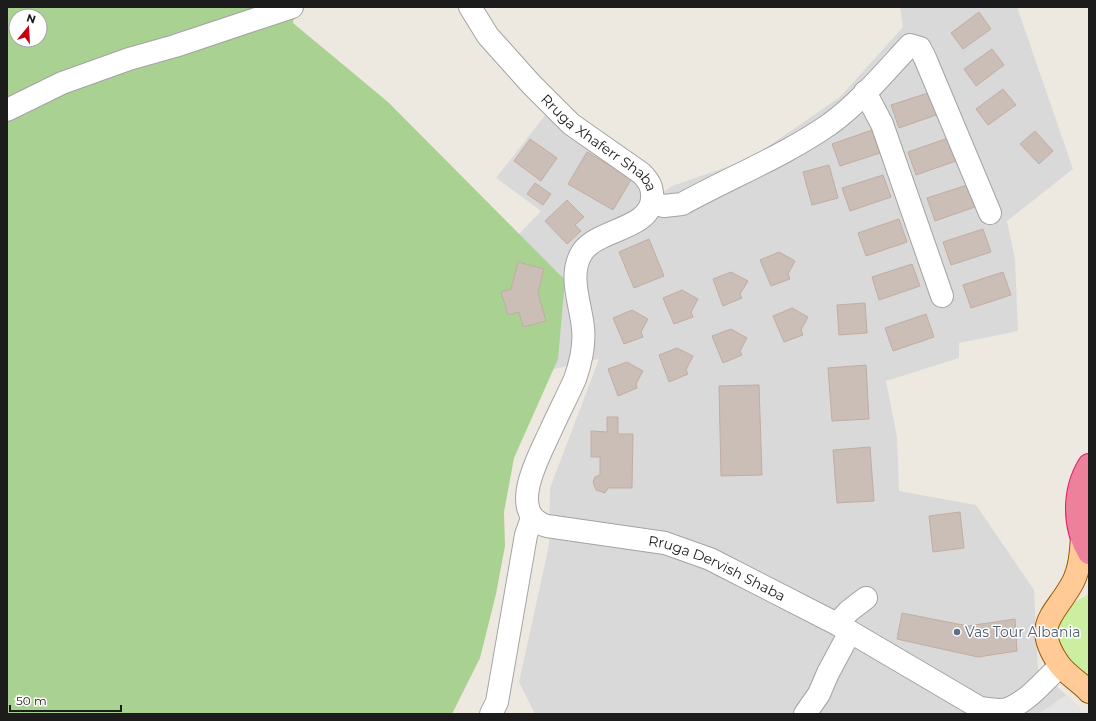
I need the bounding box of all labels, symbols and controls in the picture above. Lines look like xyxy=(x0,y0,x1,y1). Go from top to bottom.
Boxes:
north arrow xyxy=(8,8,48,48)
text: N xyxy=(25,10,37,27)
street label: Rruga Xhaferr Shaba xyxy=(537,90,661,194)
street label: Rruga Dervish Shaba xyxy=(647,532,789,605)
place label: Vas Tour Albania xyxy=(965,623,1081,641)
marker: Vas Tour Albania xyxy=(952,627,962,637)
scale bar xyxy=(10,687,121,713)
text: 50 m xyxy=(16,693,47,708)

